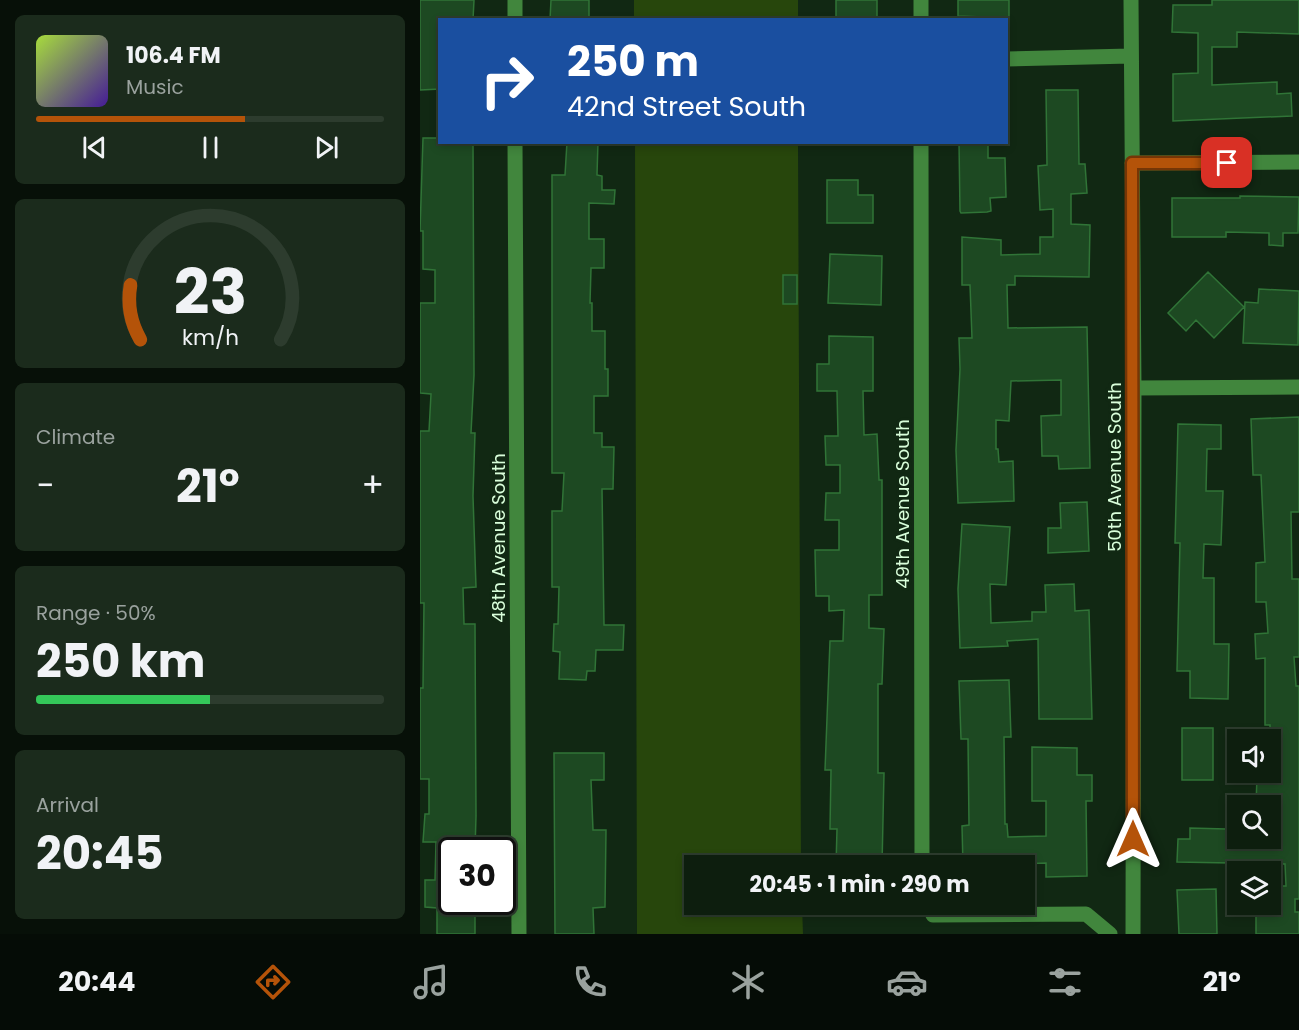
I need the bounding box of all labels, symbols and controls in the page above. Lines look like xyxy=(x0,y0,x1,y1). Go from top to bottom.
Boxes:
text: 250 m xyxy=(567,32,699,91)
text: 106.4 FM xyxy=(126,40,221,71)
icon: right xyxy=(468,42,546,120)
text: Music xyxy=(126,73,184,101)
text: 42nd Street South xyxy=(567,88,806,125)
icon: previous xyxy=(78,131,111,164)
icon: pause xyxy=(194,131,227,164)
icon: next xyxy=(310,131,343,164)
pin xyxy=(1201,137,1252,188)
icon: arrive xyxy=(1210,146,1243,179)
text: 23 xyxy=(173,248,247,336)
text: km/h xyxy=(181,323,239,354)
street label: 50th Avenue South xyxy=(1102,382,1127,552)
street label: 49th Avenue South xyxy=(890,419,915,589)
text: Climate xyxy=(36,423,115,451)
street label: 48th Avenue South xyxy=(486,453,511,623)
text: 21° xyxy=(176,455,240,518)
text: − xyxy=(36,462,54,509)
text: + xyxy=(361,462,384,509)
text: Range · 50% xyxy=(36,599,156,627)
text: 250 km xyxy=(36,630,205,693)
map controls xyxy=(1227,729,1281,915)
button: sound xyxy=(1227,729,1281,783)
text: Arrival xyxy=(36,791,99,819)
button: search xyxy=(1227,795,1281,849)
position arrow xyxy=(1101,807,1165,871)
text: 20:45 xyxy=(36,822,164,885)
speed limit sign: 30 xyxy=(438,837,516,915)
button: layers xyxy=(1227,861,1281,915)
text: 20:45 · 1 min · 290 m xyxy=(749,869,970,900)
icon: directions xyxy=(252,961,294,1003)
icon: music xyxy=(410,961,452,1003)
icon: phone xyxy=(569,961,611,1003)
icon: climate xyxy=(727,961,769,1003)
icon: car xyxy=(886,961,928,1003)
icon: filters xyxy=(1044,961,1086,1003)
text: 20:44 xyxy=(58,963,135,1000)
text: 21° xyxy=(1203,963,1241,1000)

